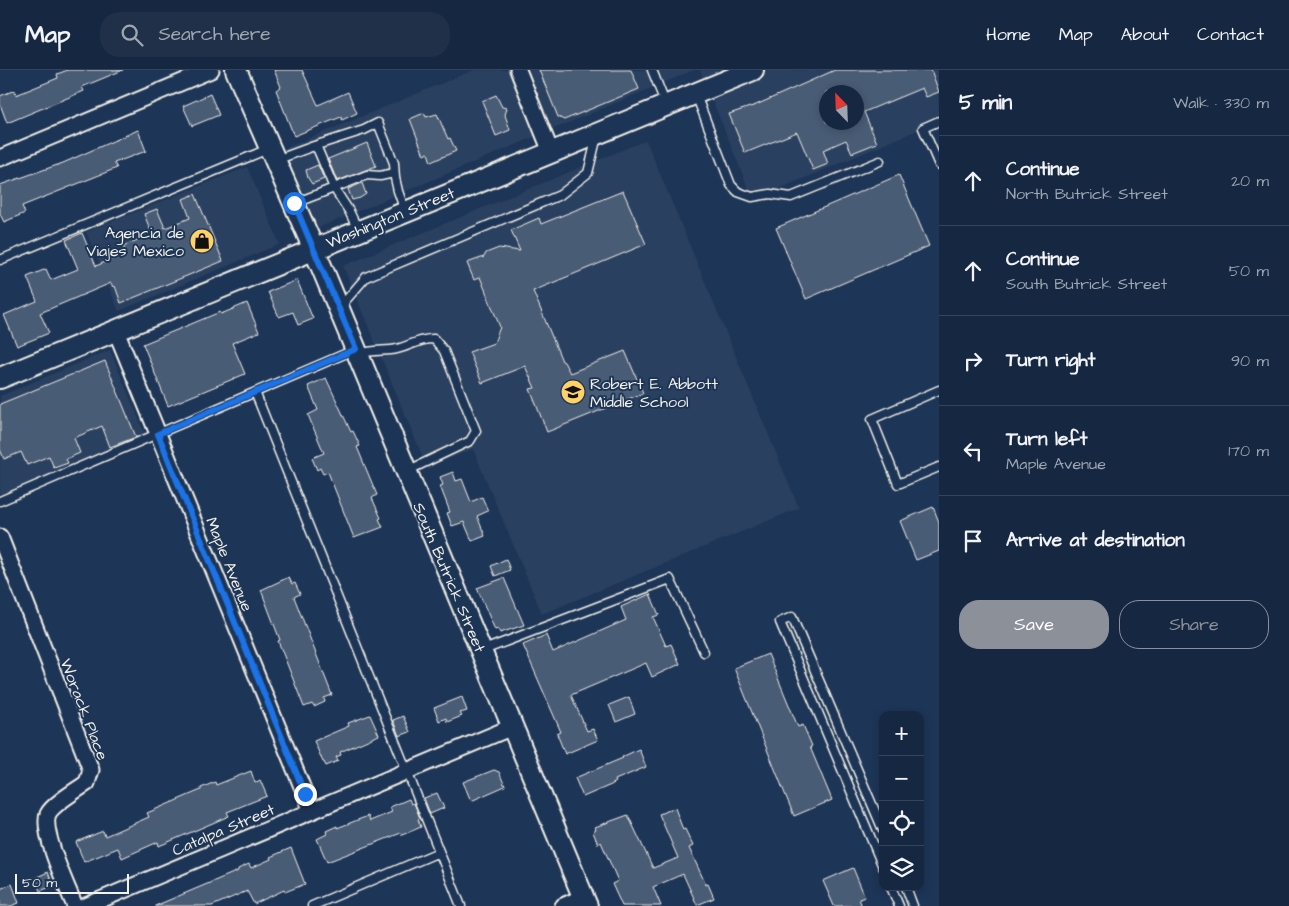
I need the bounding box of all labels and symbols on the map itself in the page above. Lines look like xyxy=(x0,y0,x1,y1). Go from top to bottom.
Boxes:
north arrow xyxy=(819,85,864,130)
street label: Washington Street xyxy=(323,182,459,255)
route start xyxy=(283,192,306,215)
place label: Agencia de Viajes Mexico xyxy=(87,222,184,262)
shop icon: Agencia de Viajes Mexico xyxy=(189,228,215,254)
place label: Robert E. Abbott Middle School xyxy=(590,373,719,413)
school or university icon: Robert E. Abbott Middle School xyxy=(560,379,586,405)
street label: South Butrick Street xyxy=(407,499,491,656)
street label: Maple Avenue xyxy=(200,514,258,615)
street label: Worack Place xyxy=(55,655,114,764)
route end xyxy=(294,783,317,806)
street label: Catalpa Street xyxy=(169,798,279,861)
scale bar xyxy=(15,871,129,894)

